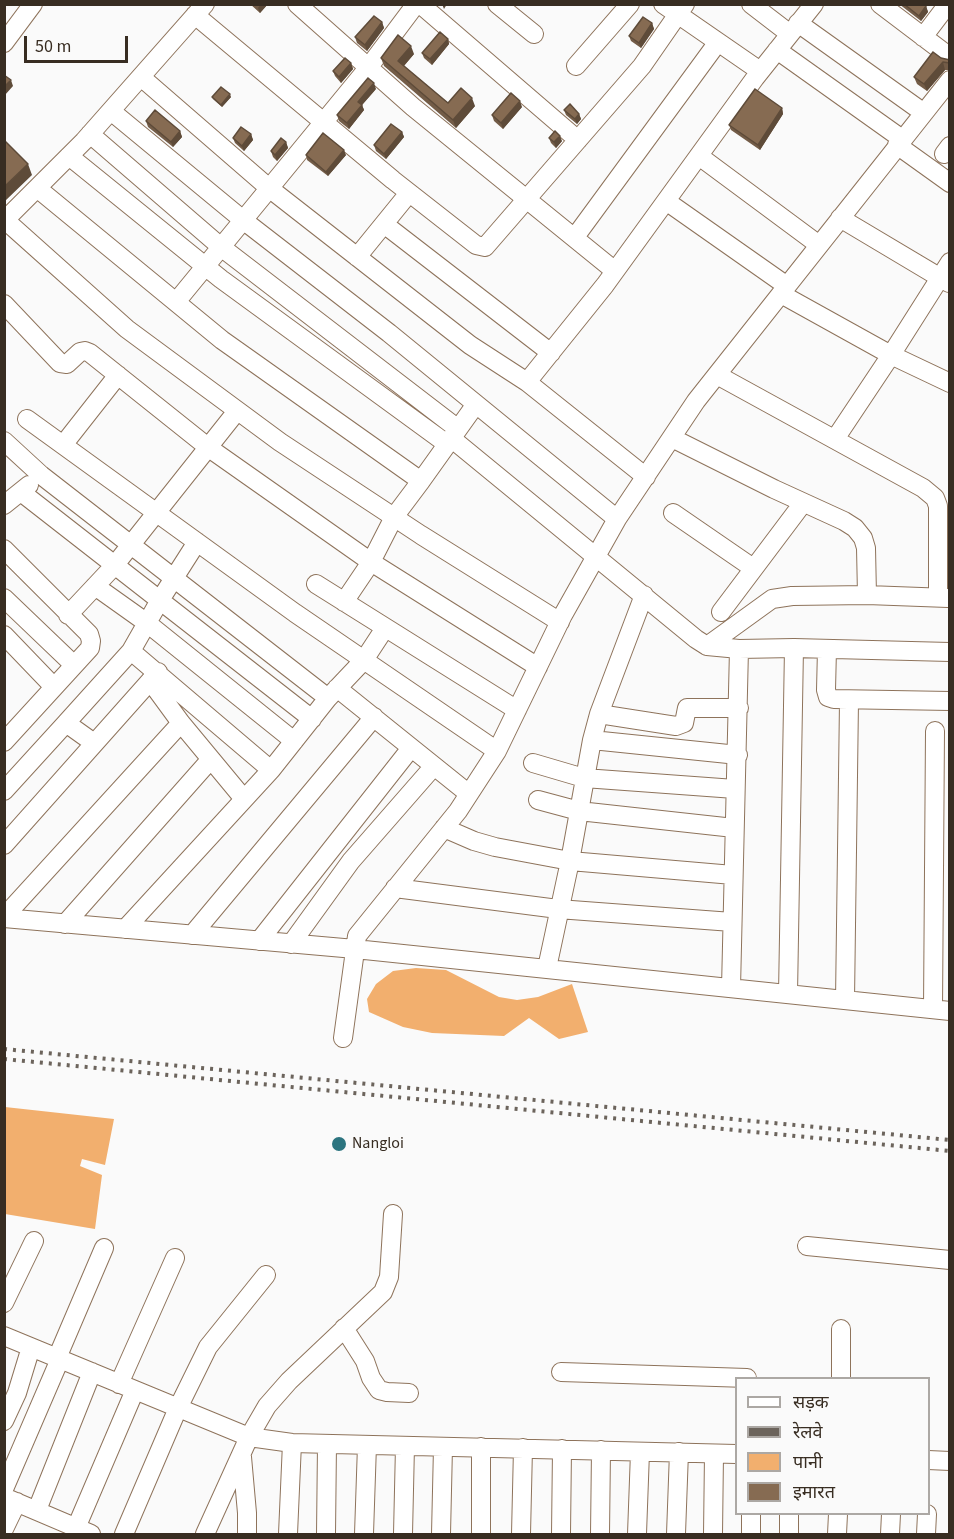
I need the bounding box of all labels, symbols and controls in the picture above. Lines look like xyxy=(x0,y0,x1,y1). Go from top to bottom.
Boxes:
scale bar xyxy=(27,24,130,62)
text: 50 m xyxy=(35,34,71,59)
place label: Nangloi xyxy=(352,1134,404,1154)
marker: Nangloi xyxy=(330,1135,348,1153)
legend xyxy=(735,1377,930,1515)
text: सड़क xyxy=(793,1390,829,1415)
text: रेलवे xyxy=(793,1420,823,1445)
text: पानी xyxy=(793,1450,823,1475)
text: इमारत xyxy=(793,1480,835,1505)

